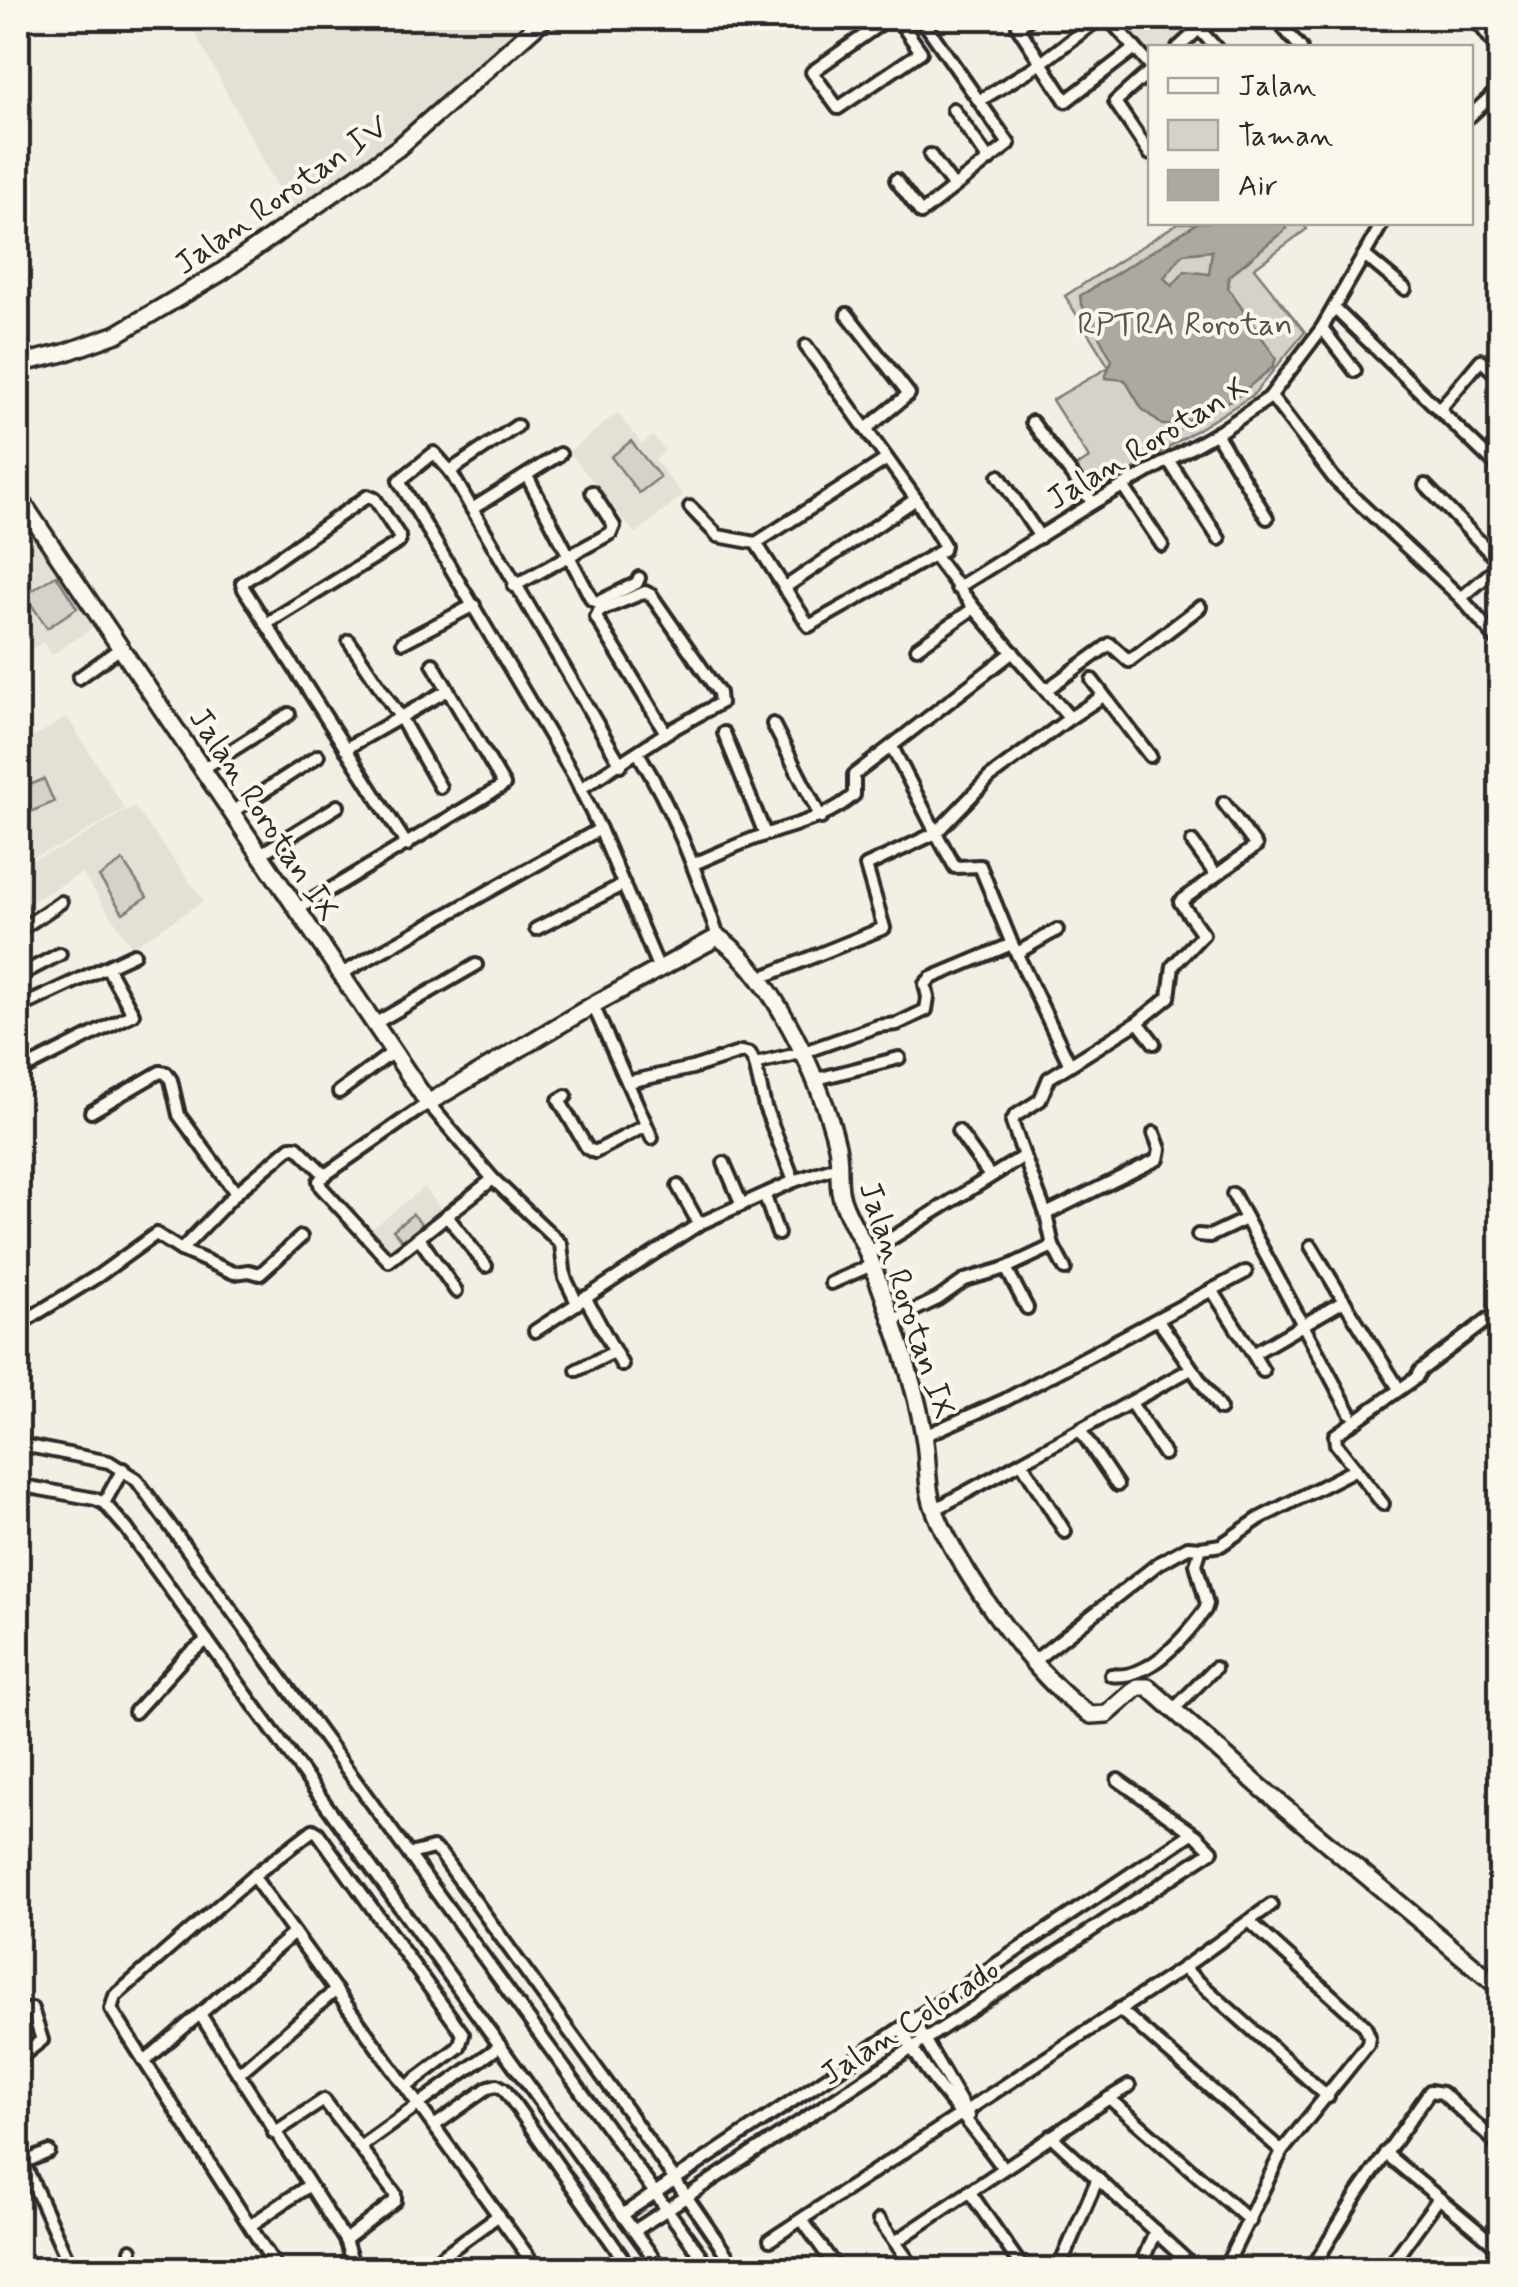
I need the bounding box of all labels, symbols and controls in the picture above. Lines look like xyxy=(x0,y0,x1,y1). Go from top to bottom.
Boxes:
legend xyxy=(1148,45,1473,225)
text: Jalan xyxy=(1238,67,1317,106)
street label: Jalan Rorotan IV xyxy=(167,106,398,285)
text: Taman xyxy=(1238,117,1334,156)
text: Air xyxy=(1238,167,1278,206)
park label: RPTRA Rorotan xyxy=(1077,304,1293,346)
street label: Jalan Rorotan X xyxy=(1039,367,1257,521)
street label: Jalan Rorotan IX xyxy=(178,700,348,930)
street label: Jalan Rorotan IX xyxy=(848,1177,964,1425)
street label: Jalan Colorado xyxy=(813,1949,1008,2096)

